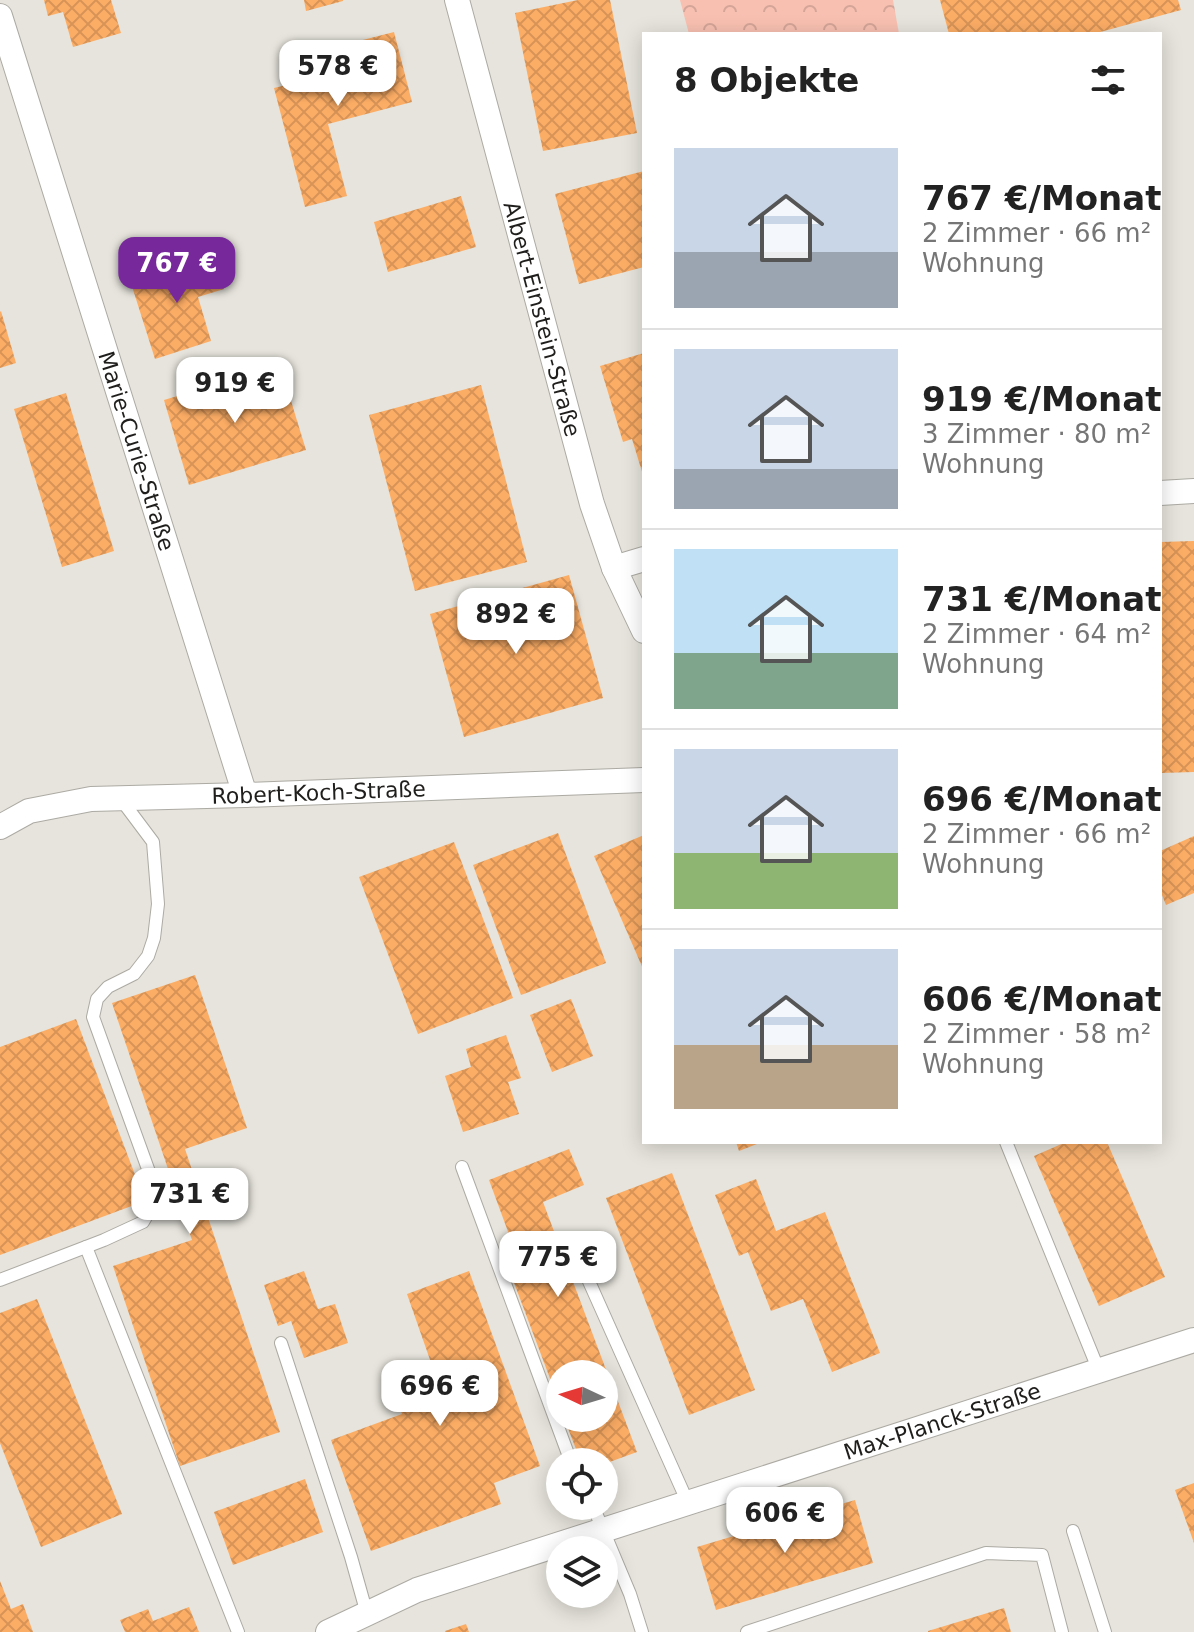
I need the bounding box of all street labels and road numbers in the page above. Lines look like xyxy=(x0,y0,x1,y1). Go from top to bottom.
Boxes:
street label: Albert-Einstein-Straße xyxy=(498,199,585,439)
street label: Marie-Curie-Straße xyxy=(93,348,179,554)
street label: Robert-Koch-Straße xyxy=(211,776,426,809)
street label: Max-Planck-Straße xyxy=(841,1378,1044,1465)

